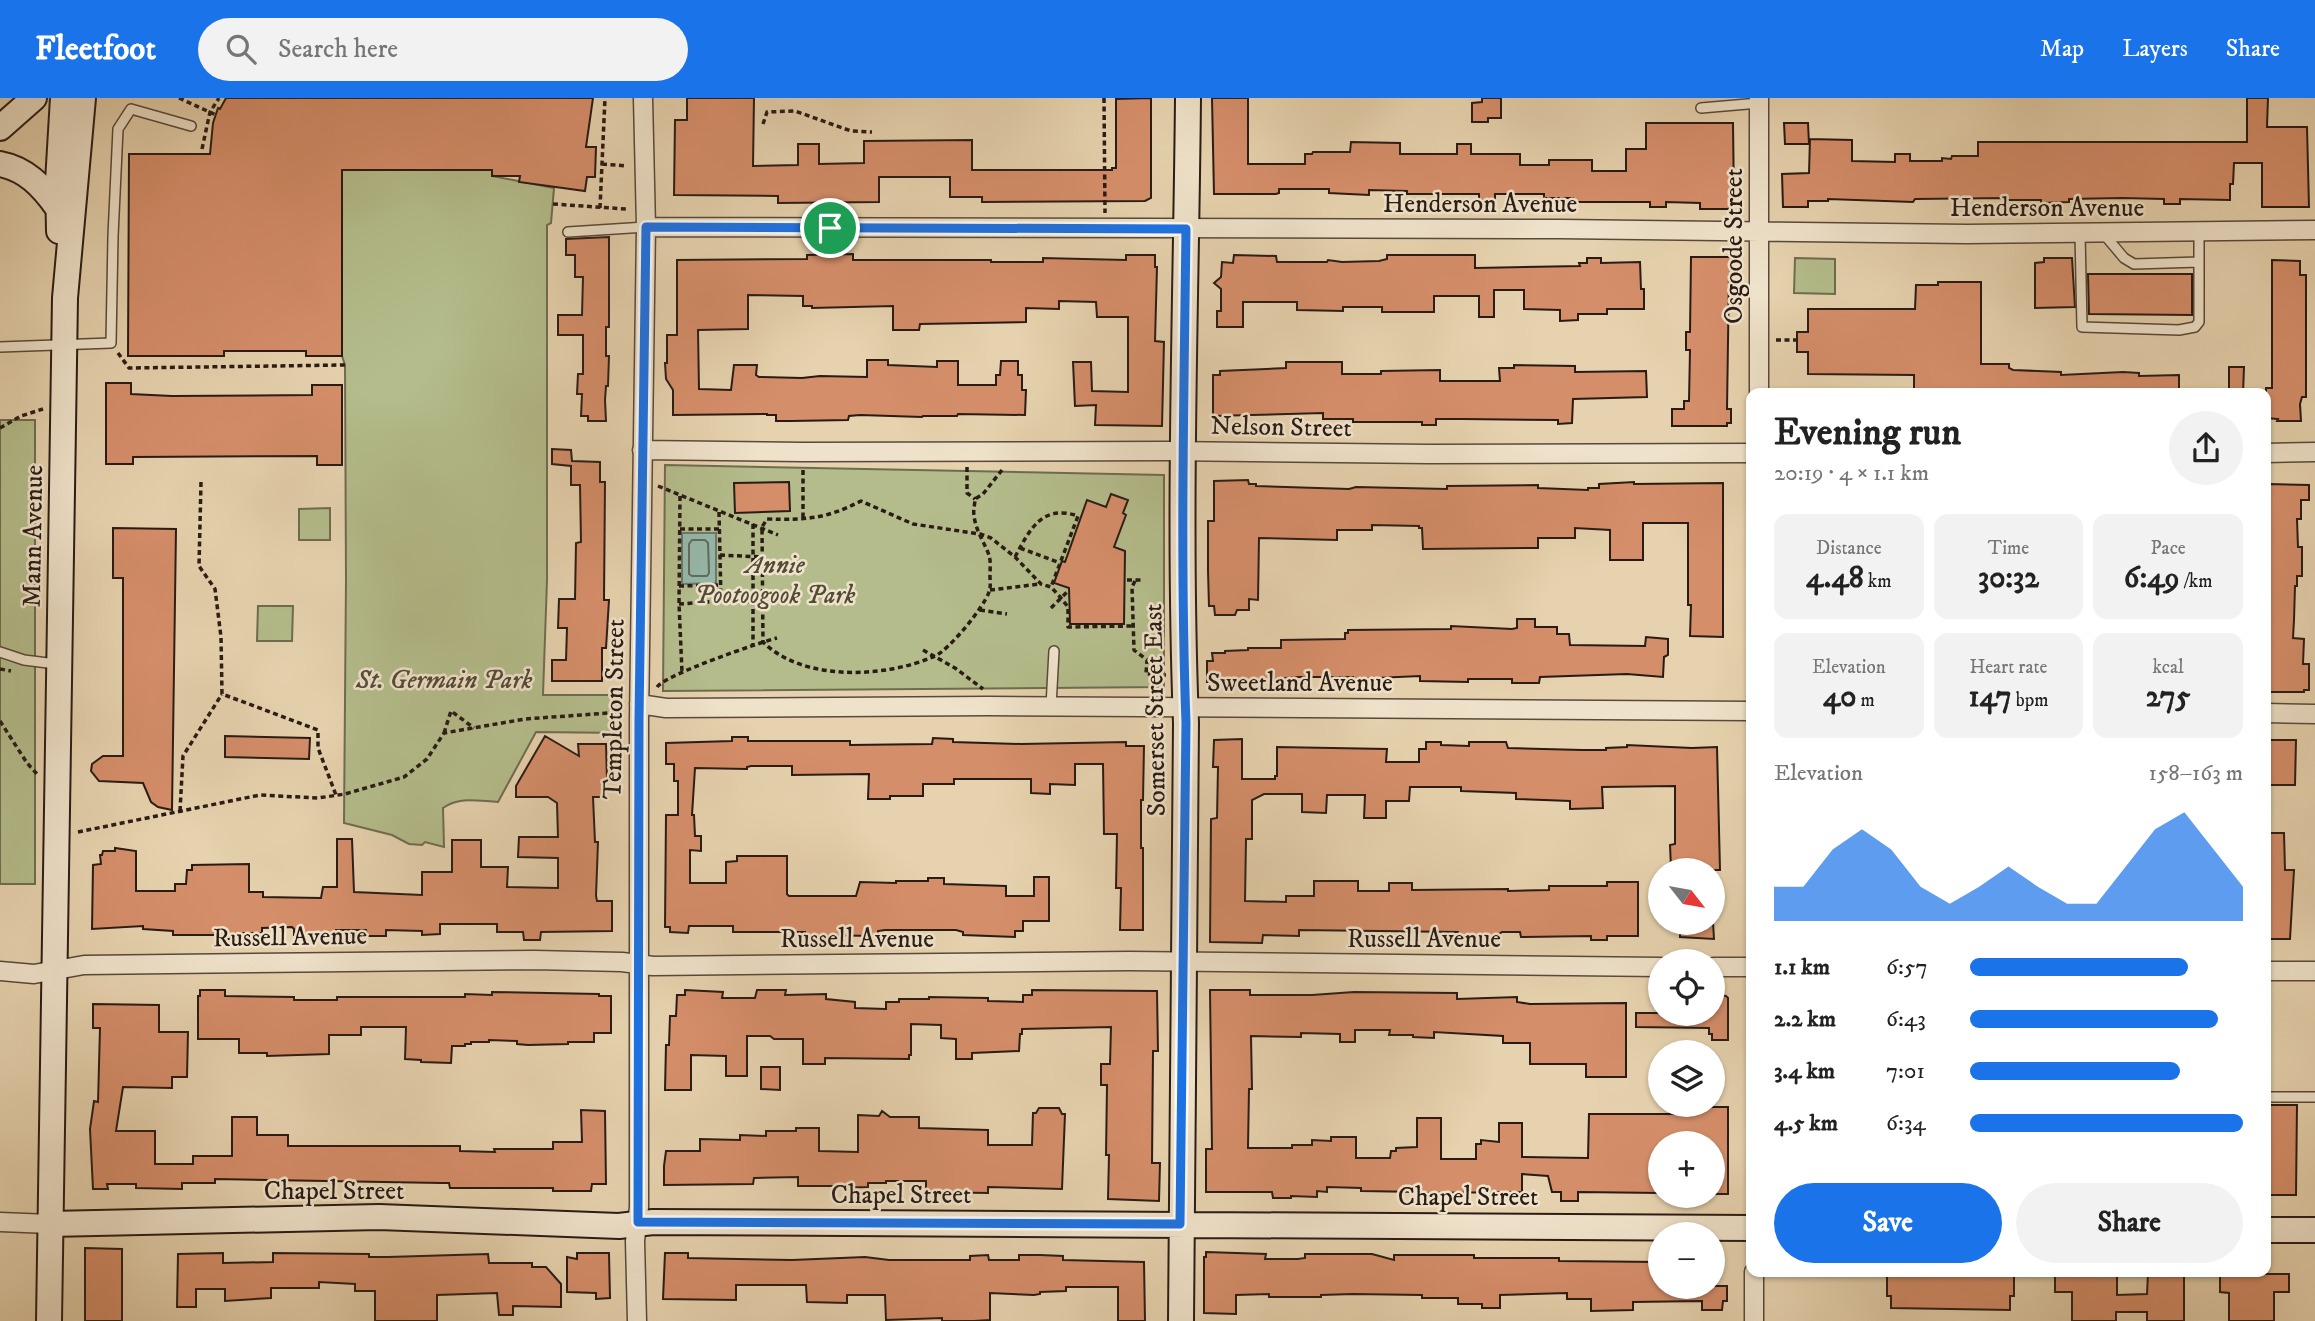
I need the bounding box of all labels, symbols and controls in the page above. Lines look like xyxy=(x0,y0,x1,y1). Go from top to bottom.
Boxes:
search box xyxy=(198,18,688,81)
text: Fleetfoot xyxy=(35,29,156,70)
icon: search xyxy=(222,30,260,68)
text: Search here xyxy=(278,33,398,66)
text: Map xyxy=(2040,34,2084,64)
text: Layers xyxy=(2122,34,2188,64)
text: Share xyxy=(2226,34,2280,64)
street label: Osgoode Street xyxy=(1718,168,1751,324)
street label: Henderson Avenue xyxy=(1383,188,1577,221)
street label: Henderson Avenue xyxy=(1950,192,2144,225)
pin xyxy=(800,198,860,258)
icon: arrive xyxy=(811,209,849,247)
text: Evening run xyxy=(1774,409,1961,457)
street label: Nelson Street xyxy=(1210,410,1352,445)
button: share xyxy=(2169,411,2243,485)
text: 20:19 · 4 × 1.1 km xyxy=(1774,459,1929,488)
street label: Mann Avenue xyxy=(16,464,51,608)
text: Distance xyxy=(1816,537,1882,560)
text: Time xyxy=(1988,537,2029,560)
text: Pace xyxy=(2151,537,2186,560)
park label: Annie Pootoogook Park xyxy=(695,549,856,612)
text: 4.48 xyxy=(1806,560,1864,597)
text: 30:32 xyxy=(1978,560,2039,597)
text: 6:49 xyxy=(2124,560,2180,597)
text: km xyxy=(1864,570,1892,593)
text: /km xyxy=(2180,570,2212,593)
street label: Somerset Street East xyxy=(1137,603,1174,817)
street label: Templeton Street xyxy=(596,619,633,800)
text: Elevation xyxy=(1812,656,1886,679)
text: Heart rate xyxy=(1970,656,2047,679)
text: kcal xyxy=(2153,656,2184,679)
park label: St. Germain Park xyxy=(355,664,532,697)
street label: Sweetland Avenue xyxy=(1207,667,1393,700)
text: 40 xyxy=(1823,679,1856,716)
text: 147 xyxy=(1969,679,2012,716)
text: 275 xyxy=(2146,679,2190,716)
text: m xyxy=(1856,689,1875,712)
text: bpm xyxy=(2012,689,2048,712)
text: Elevation xyxy=(1774,759,1863,788)
text: 158–163 m xyxy=(2149,759,2243,788)
north arrow xyxy=(1648,858,1726,934)
map controls xyxy=(1648,858,1725,1299)
street label: Russell Avenue xyxy=(213,920,367,955)
street label: Russell Avenue xyxy=(780,923,934,956)
street label: Russell Avenue xyxy=(1347,923,1501,956)
button: locate xyxy=(1648,949,1725,1026)
text: 1.1 km xyxy=(1774,953,1830,982)
text: 6:57 xyxy=(1886,953,1928,982)
text: 2.2 km xyxy=(1774,1005,1836,1034)
text: 6:43 xyxy=(1886,1005,1926,1034)
button: layers xyxy=(1648,1040,1725,1117)
text: 3.4 km xyxy=(1774,1057,1835,1086)
text: 7:01 xyxy=(1886,1057,1925,1086)
text: 4.5 km xyxy=(1774,1109,1838,1138)
text: 6:34 xyxy=(1886,1109,1926,1138)
button: + xyxy=(1648,1131,1725,1208)
street label: Chapel Street xyxy=(264,1175,404,1208)
street label: Chapel Street xyxy=(831,1179,971,1212)
street label: Chapel Street xyxy=(1398,1181,1538,1214)
button: Save xyxy=(1774,1183,2002,1263)
button: Share xyxy=(2016,1183,2243,1263)
button: − xyxy=(1648,1222,1725,1299)

